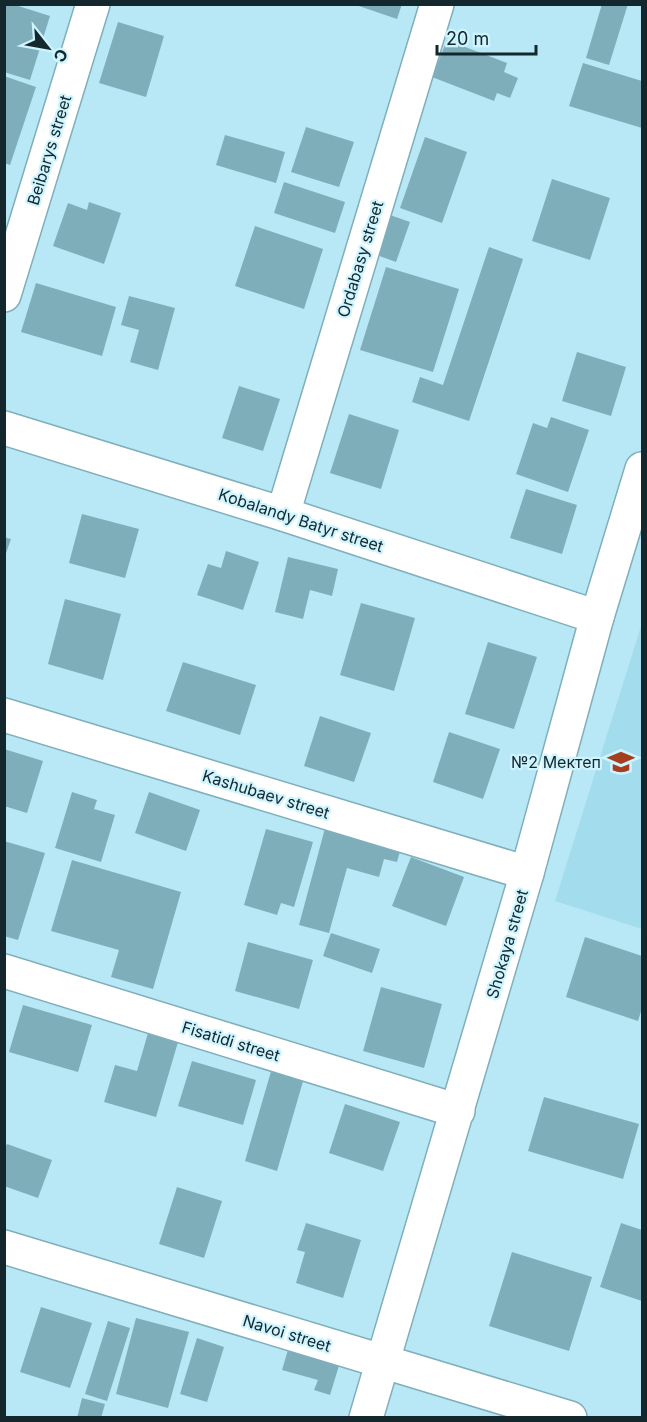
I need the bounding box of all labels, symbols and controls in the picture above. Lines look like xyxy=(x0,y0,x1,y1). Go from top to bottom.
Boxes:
north arrow xyxy=(18,18,78,78)
scale bar xyxy=(437,18,536,56)
text: 20 m xyxy=(446,28,489,49)
text: С xyxy=(49,45,72,66)
street label: Beibarys street xyxy=(23,92,75,208)
street label: Ordabasy street xyxy=(333,198,387,320)
street label: Kobalandy Batyr street xyxy=(216,484,386,556)
school or university icon: №2 Мектеп xyxy=(606,747,636,777)
place label: №2 Мектеп xyxy=(511,752,601,772)
street label: Kashubaev street xyxy=(200,765,332,823)
street label: Shokaya street xyxy=(482,887,532,1001)
street label: Fisatidi street xyxy=(180,1017,282,1065)
street label: Navoi street xyxy=(241,1310,333,1356)

